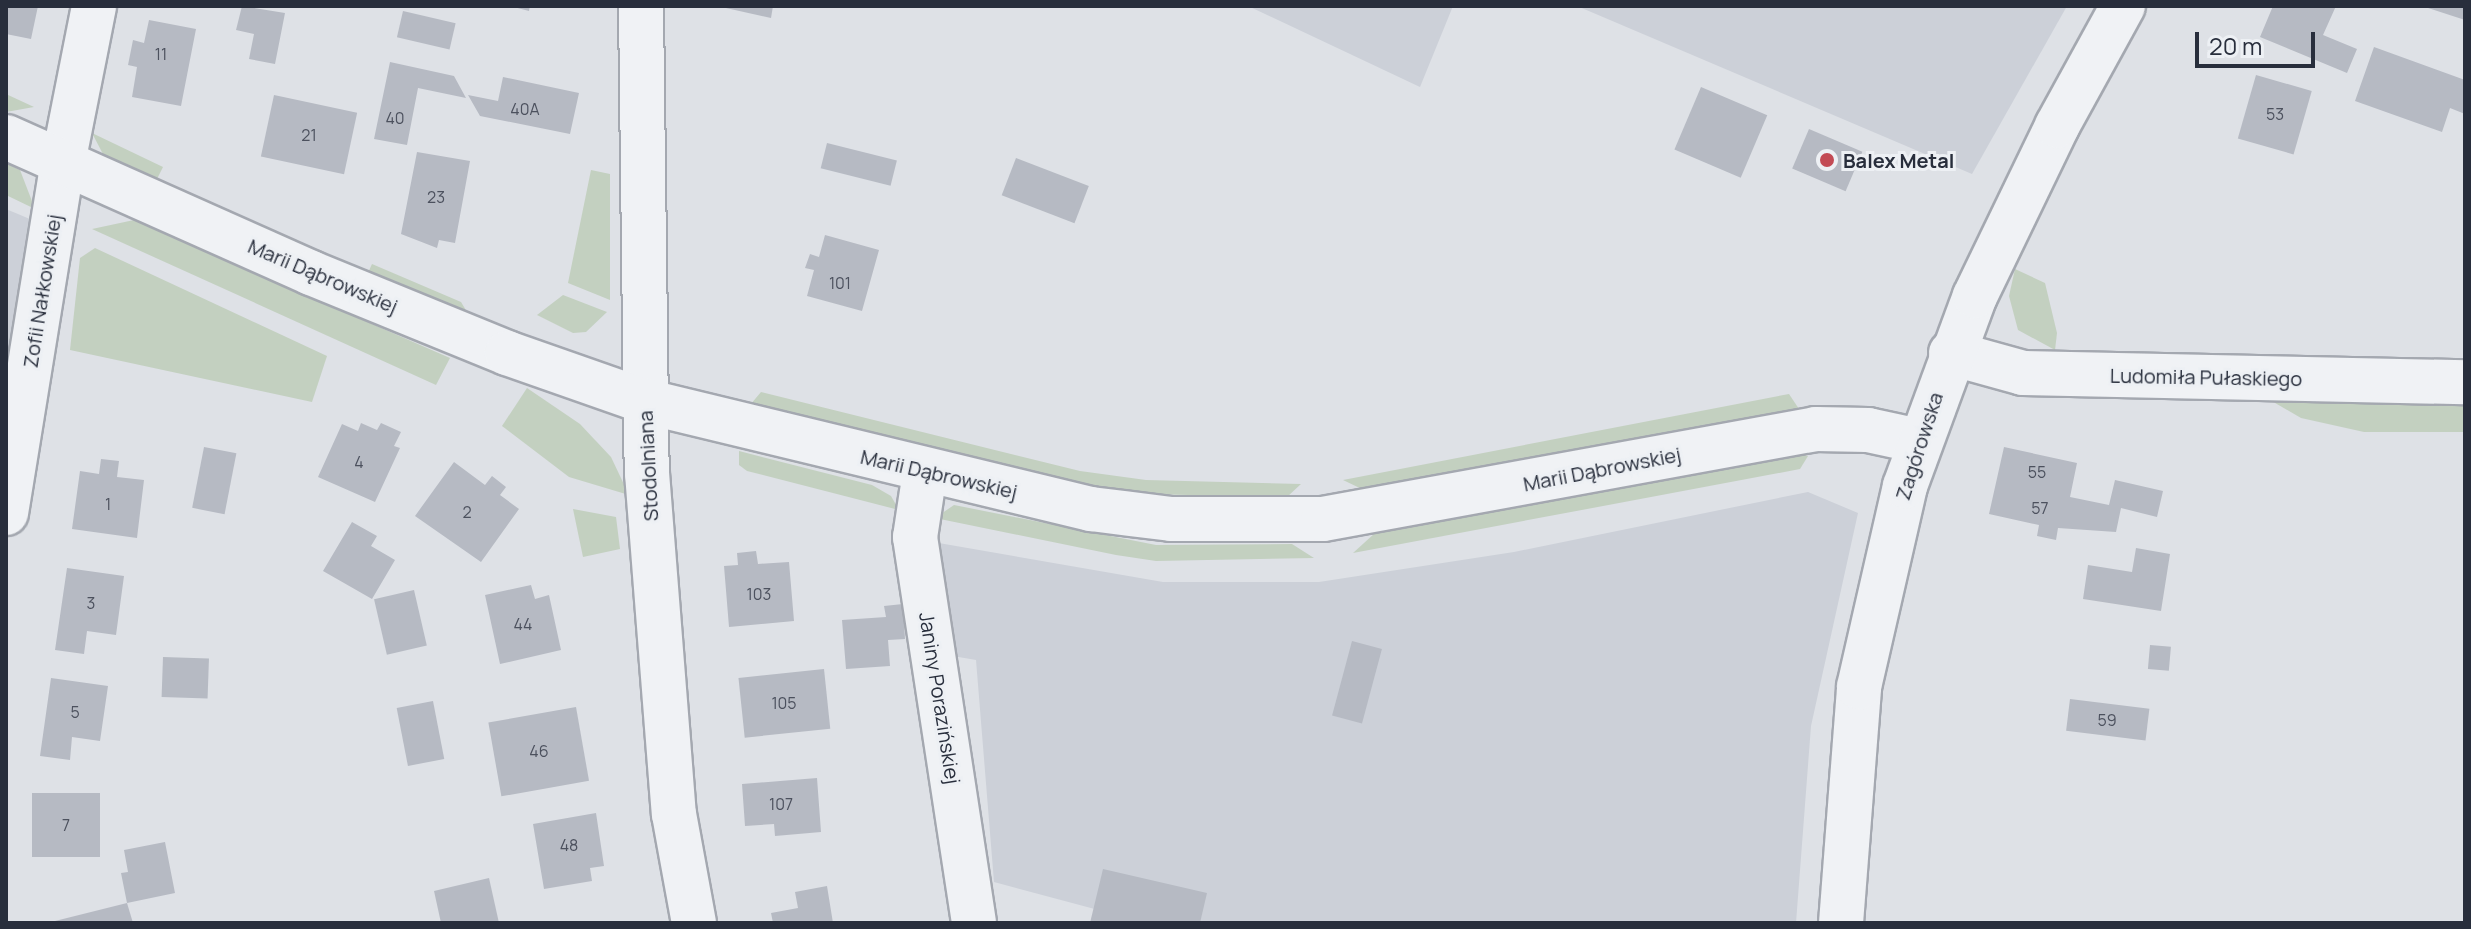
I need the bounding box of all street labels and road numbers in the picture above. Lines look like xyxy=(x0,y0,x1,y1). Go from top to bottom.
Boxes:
street label: Zofii Nałkowskiej xyxy=(18,213,66,369)
street label: Marii Dąbrowskiej xyxy=(245,234,401,318)
street label: Ludomiła Pułaskiego xyxy=(2110,363,2302,391)
street label: Zagórowska xyxy=(1890,389,1948,503)
street label: Stodolniana xyxy=(633,410,663,522)
street label: Marii Dąbrowskiej xyxy=(1521,442,1683,496)
street label: Marii Dąbrowskiej xyxy=(858,444,1020,504)
street label: Janiny Porazińskiej xyxy=(915,610,965,786)

